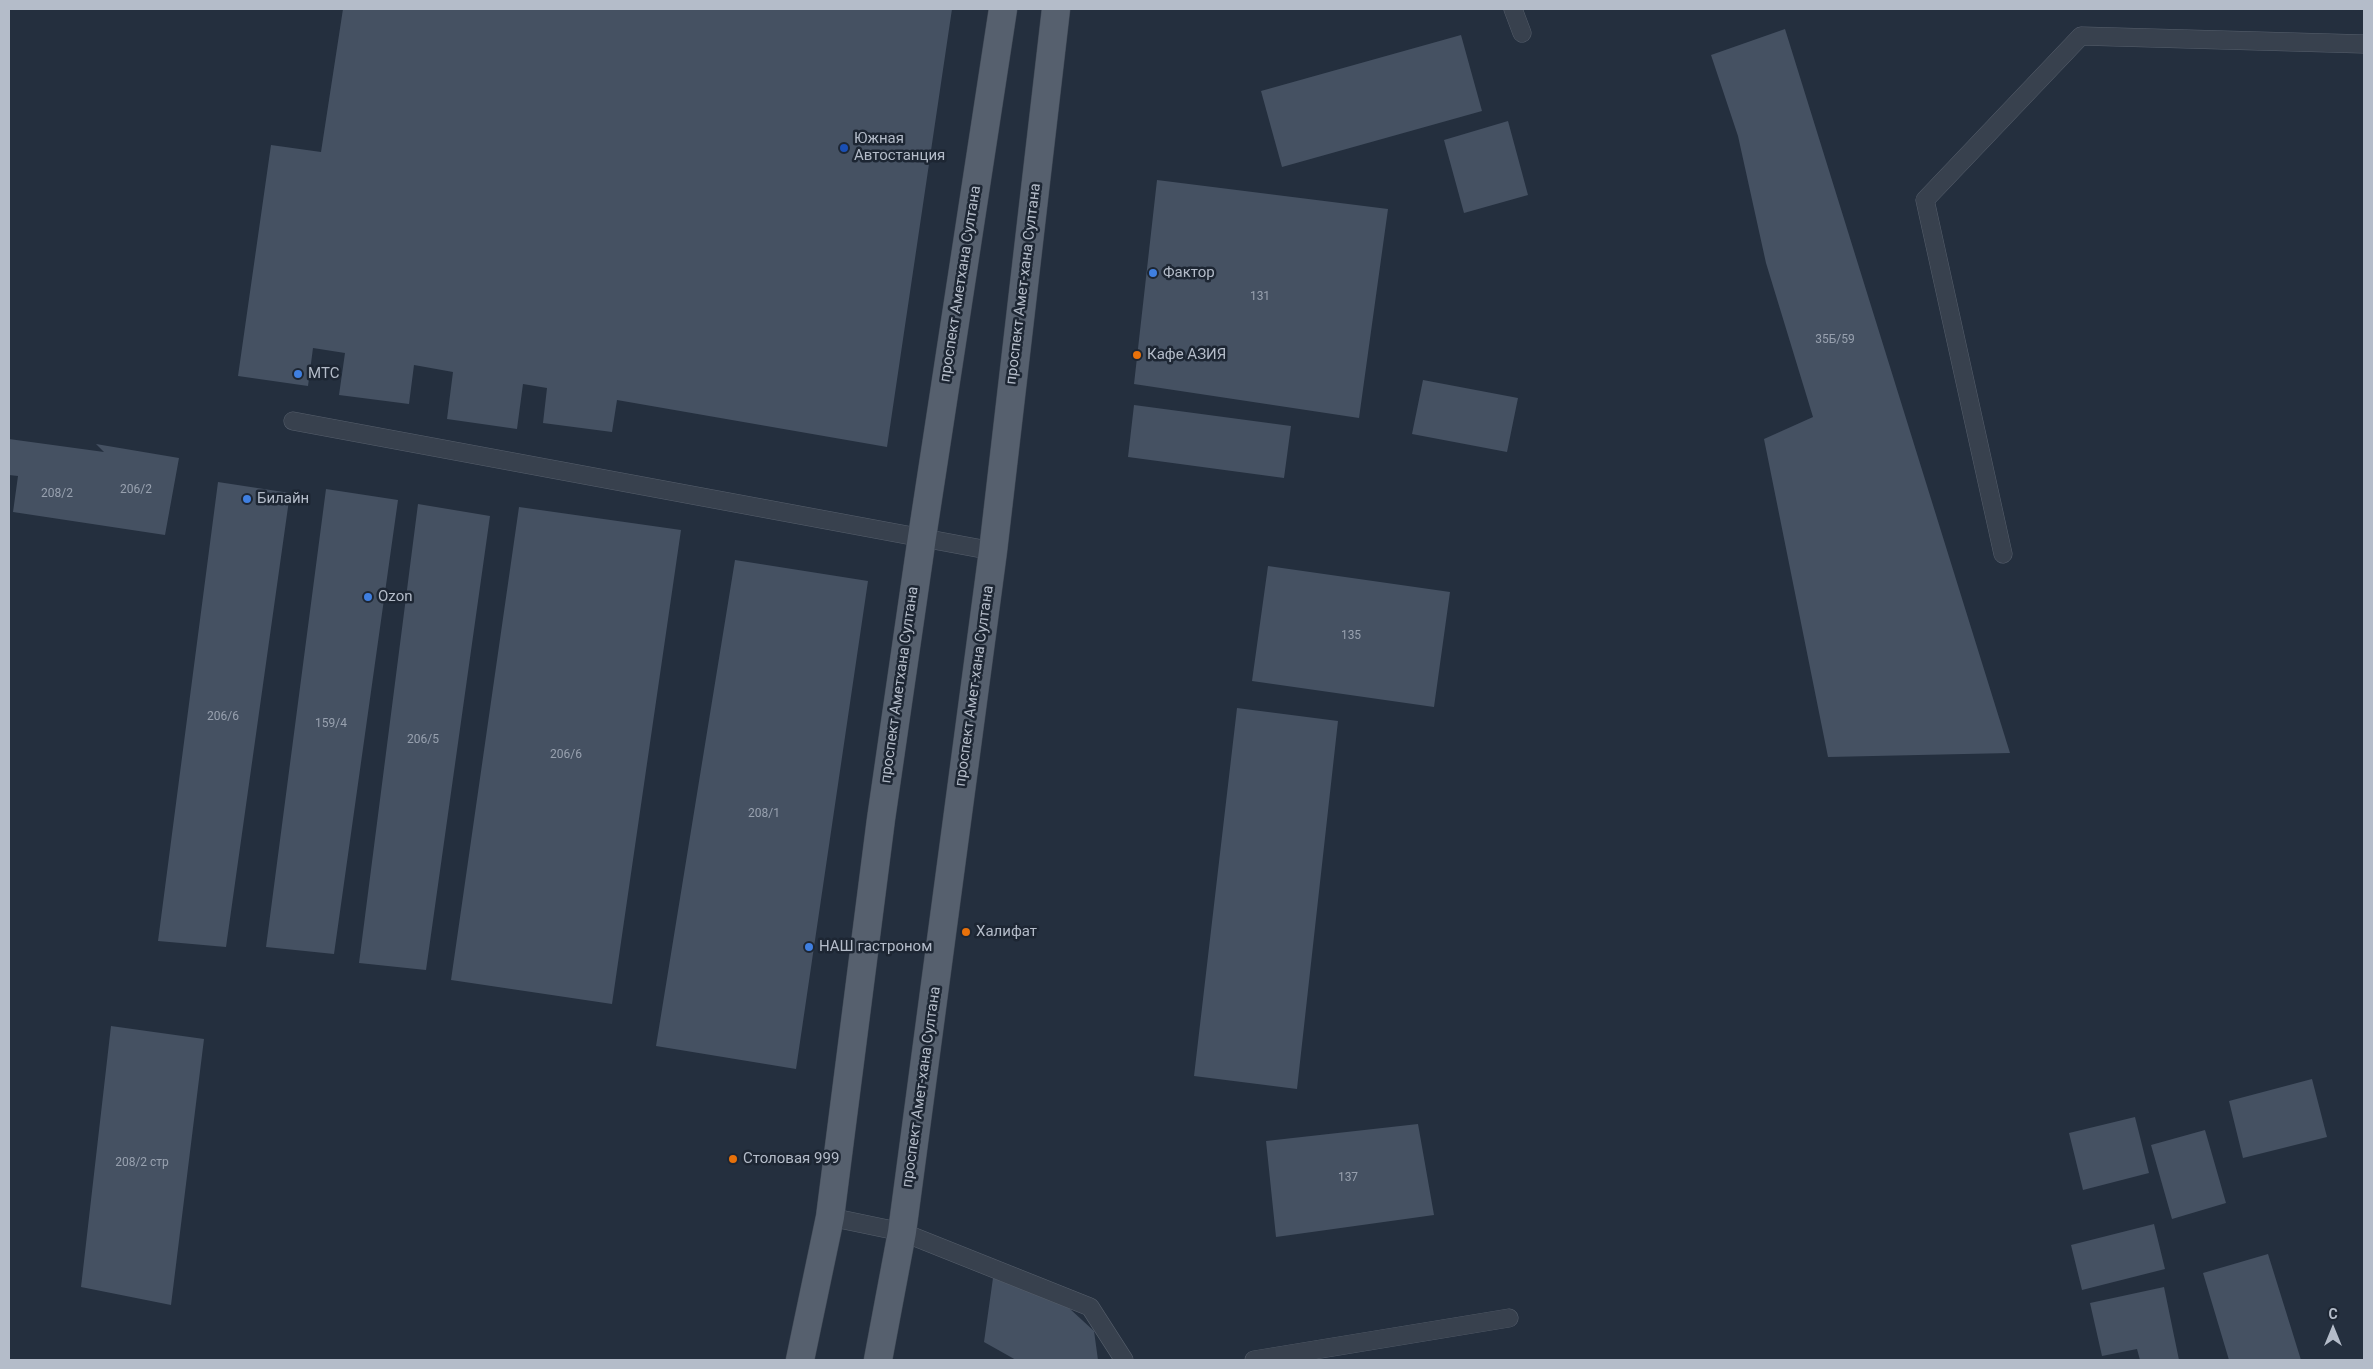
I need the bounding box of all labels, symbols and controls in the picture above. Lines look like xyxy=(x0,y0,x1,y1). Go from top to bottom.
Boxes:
place label: Южная Автостанция xyxy=(854,130,945,165)
marker: Южная Автостанция xyxy=(838,142,850,154)
street label: проспект Амет-хана Султана xyxy=(1003,182,1045,386)
street label: проспект Аметхана Султана xyxy=(937,185,985,383)
place label: Фактор xyxy=(1163,264,1215,282)
marker: Фактор xyxy=(1147,267,1159,279)
house number: 131 xyxy=(1250,290,1270,304)
house number: 35Б/59 xyxy=(1815,333,1855,347)
place label: Кафе АЗИЯ xyxy=(1147,346,1226,364)
marker: Кафе АЗИЯ xyxy=(1131,349,1143,361)
place label: МТС xyxy=(308,365,339,383)
marker: МТС xyxy=(292,368,304,380)
house number: 206/2 xyxy=(120,483,152,497)
house number: 208/2 xyxy=(41,487,73,501)
place label: Билайн xyxy=(257,490,309,508)
marker: Билайн xyxy=(241,493,253,505)
street label: проспект Амет-хана Султана xyxy=(952,584,998,788)
street label: проспект Аметхана Султана xyxy=(877,585,923,785)
place label: Ozon xyxy=(378,588,412,606)
marker: Ozon xyxy=(362,591,374,603)
house number: 135 xyxy=(1341,629,1361,643)
house number: 206/6 xyxy=(207,710,239,724)
house number: 159/4 xyxy=(315,717,347,731)
house number: 206/5 xyxy=(407,733,439,747)
house number: 206/6 xyxy=(550,748,582,762)
house number: 208/1 xyxy=(748,807,780,821)
place label: Халифат xyxy=(976,923,1037,941)
marker: Халифат xyxy=(960,926,972,938)
place label: НАШ гастроном xyxy=(819,938,932,956)
marker: НАШ гастроном xyxy=(803,941,815,953)
street label: проспект Амет-хана Султана xyxy=(899,985,945,1189)
place label: Столовая 999 xyxy=(743,1150,839,1168)
marker: Столовая 999 xyxy=(727,1153,739,1165)
house number: 208/2 стр xyxy=(115,1156,169,1170)
house number: 137 xyxy=(1338,1171,1358,1185)
north arrow xyxy=(2308,1304,2358,1354)
text: С xyxy=(2328,1306,2338,1322)

